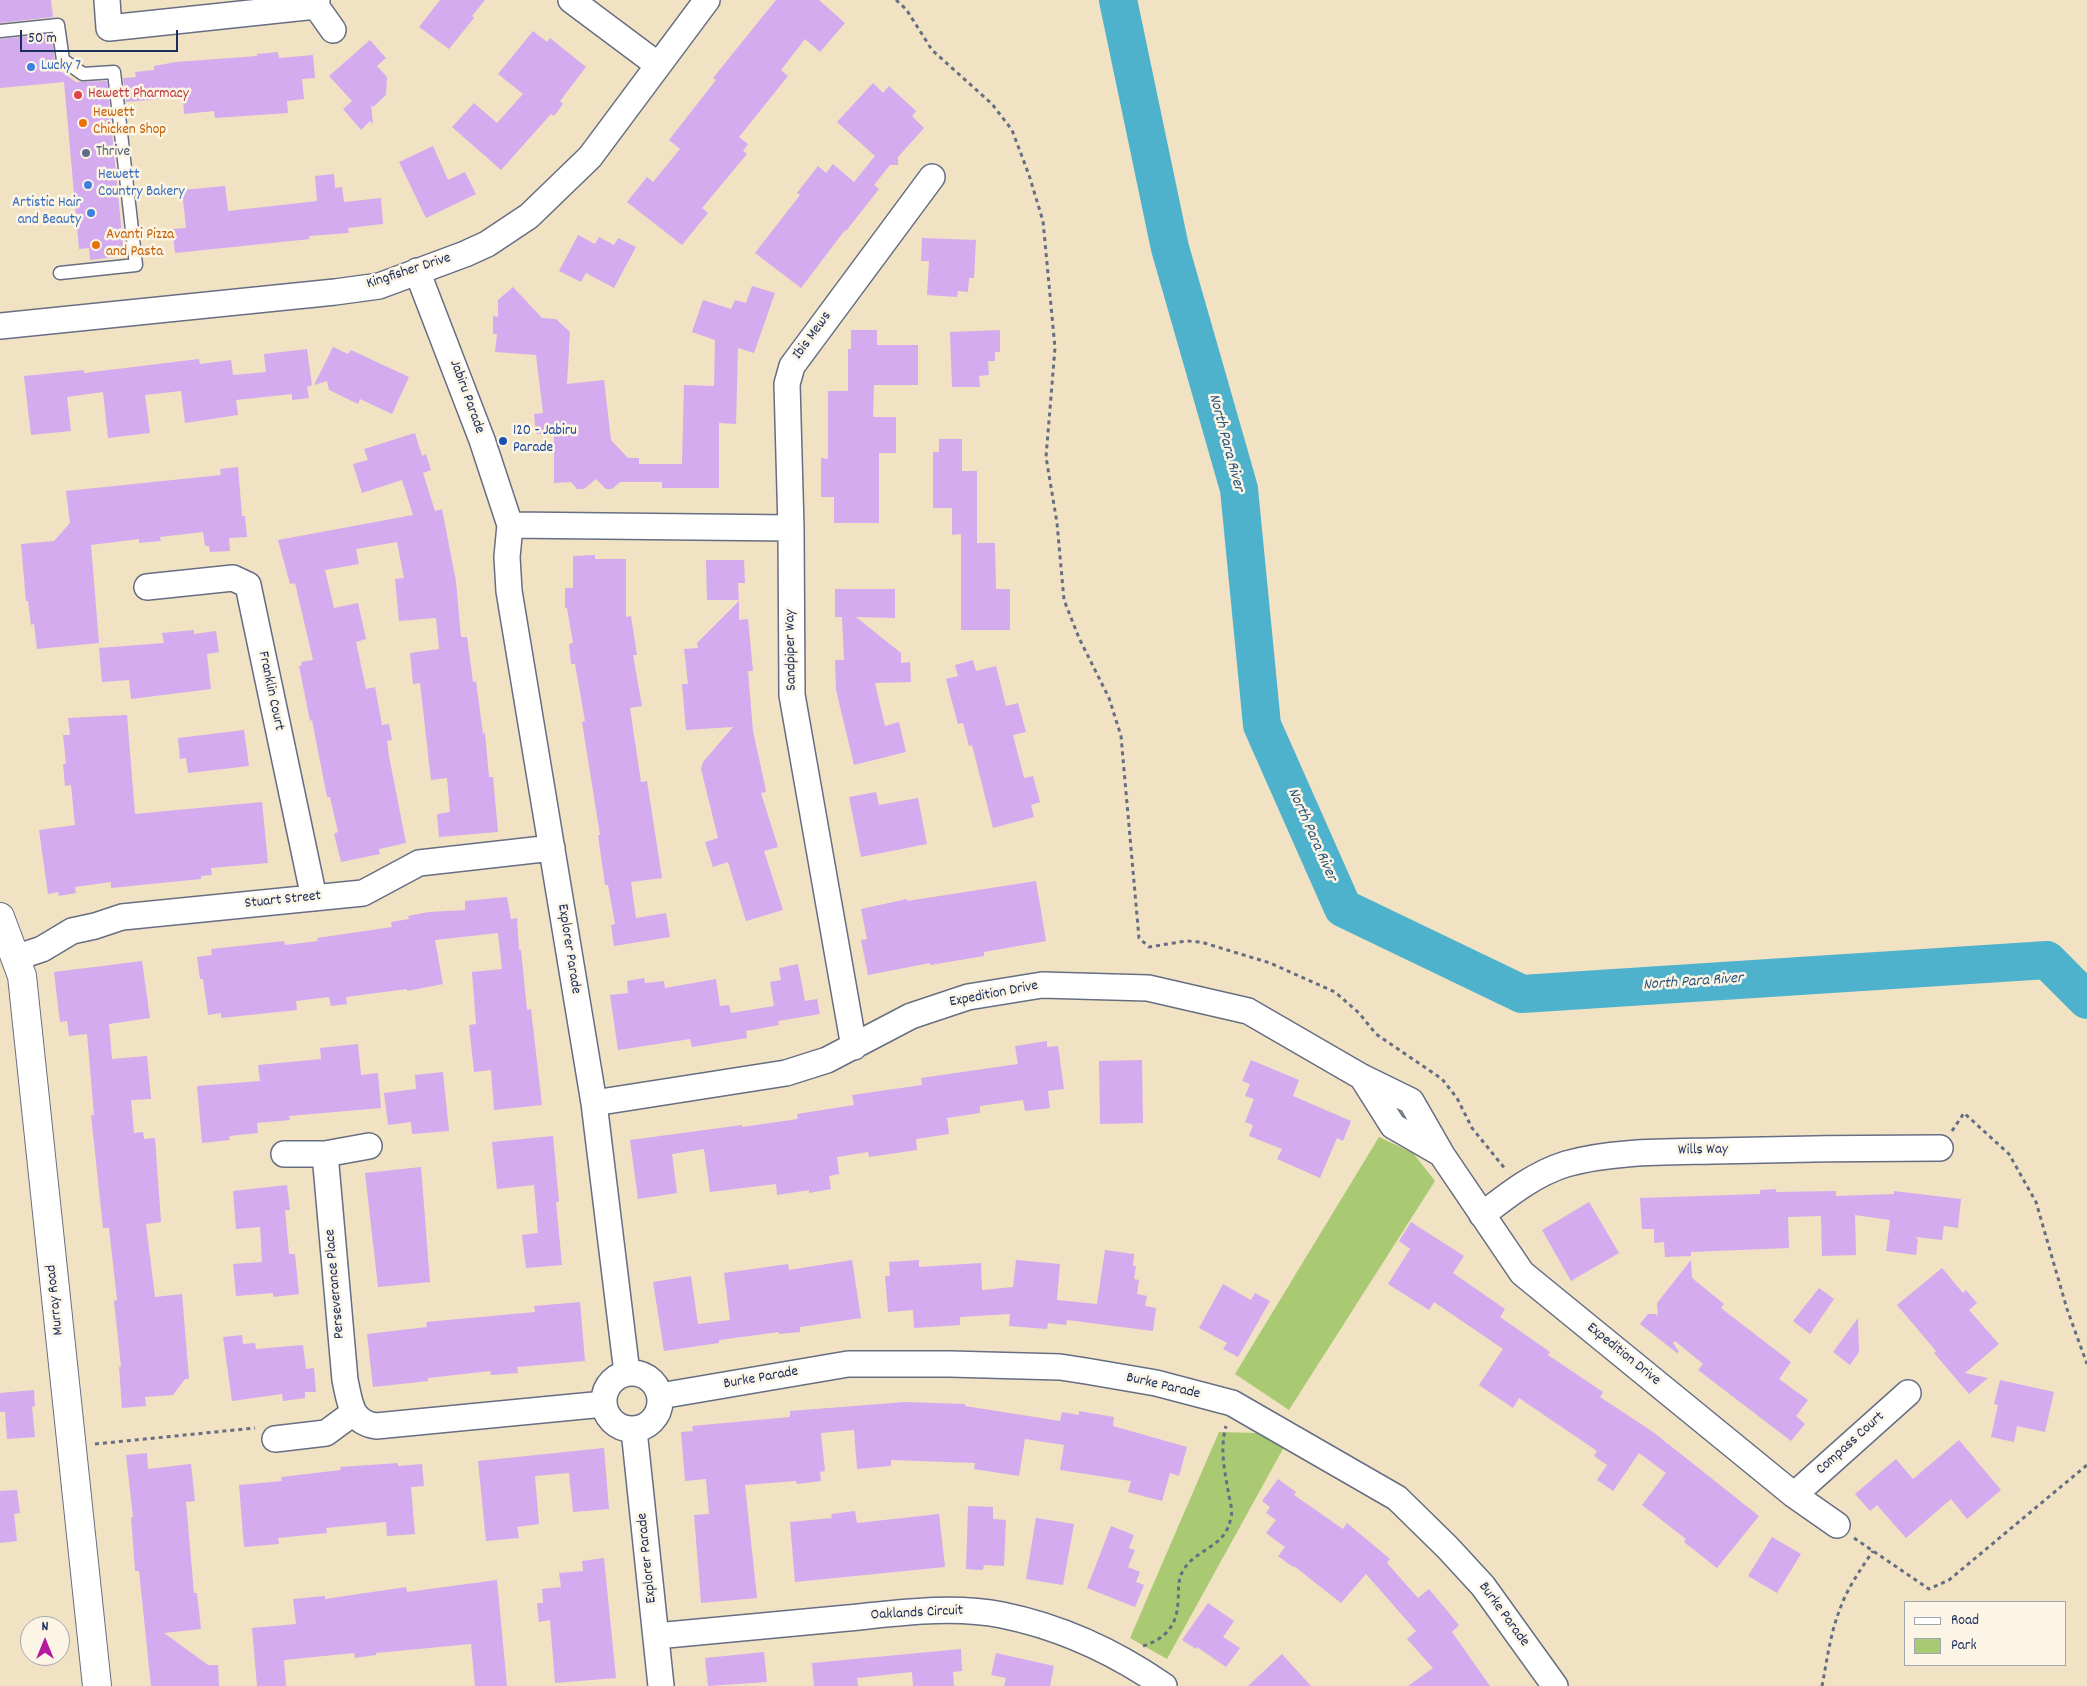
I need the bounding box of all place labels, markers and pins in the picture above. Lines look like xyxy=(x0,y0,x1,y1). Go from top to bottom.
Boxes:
place label: Lucky 7 xyxy=(41,58,81,76)
marker: Lucky 7 xyxy=(25,61,37,73)
place label: Hewett Pharmacy xyxy=(88,86,189,104)
marker: Hewett Pharmacy xyxy=(72,89,84,101)
place label: Hewett Chicken Shop xyxy=(93,105,166,140)
marker: Hewett Chicken Shop xyxy=(77,117,89,129)
place label: Thrive xyxy=(96,144,130,162)
marker: Thrive xyxy=(80,147,92,159)
place label: Hewett Country Bakery xyxy=(98,167,185,202)
marker: Hewett Country Bakery xyxy=(82,179,94,191)
place label: Artistic Hair and Beauty xyxy=(12,195,81,230)
marker: Artistic Hair and Beauty xyxy=(85,207,97,219)
place label: Avanti Pizza and Pasta xyxy=(106,227,174,262)
marker: Avanti Pizza and Pasta xyxy=(90,239,102,251)
place label: 120 - Jabiru Parade xyxy=(513,423,577,458)
marker: 120 - Jabiru Parade xyxy=(497,435,509,447)

